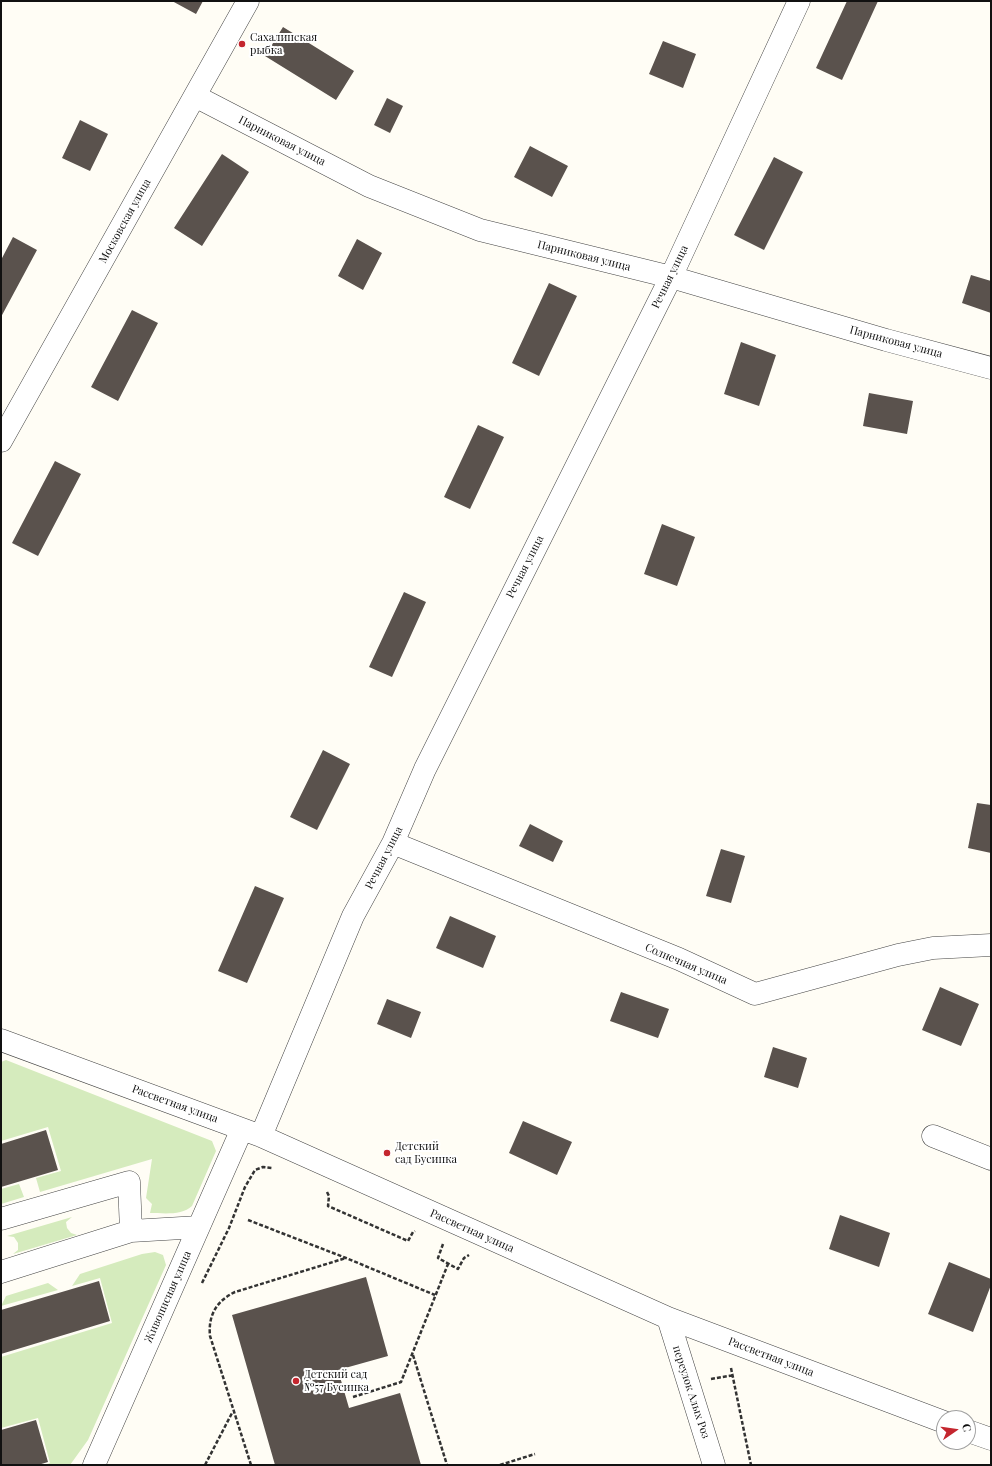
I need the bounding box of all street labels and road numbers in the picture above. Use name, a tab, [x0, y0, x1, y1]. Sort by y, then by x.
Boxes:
street label: Парниковая улица	[236, 113, 328, 169]
street label: Московская улица	[96, 177, 154, 265]
street label: Парниковая улица	[536, 238, 632, 274]
street label: Речная улица	[649, 243, 691, 311]
street label: Парниковая улица	[848, 323, 944, 361]
street label: Речная улица	[504, 533, 546, 601]
street label: Речная улица	[363, 824, 405, 892]
street label: Солнечная улица	[643, 941, 729, 987]
street label: Рассветная улица	[130, 1082, 220, 1126]
street label: Рассветная улица	[428, 1207, 516, 1255]
street label: Живописная улица	[142, 1249, 194, 1345]
street label: Рассветная улица	[726, 1335, 816, 1379]
street label: переулок Алых Роз	[670, 1344, 712, 1440]

